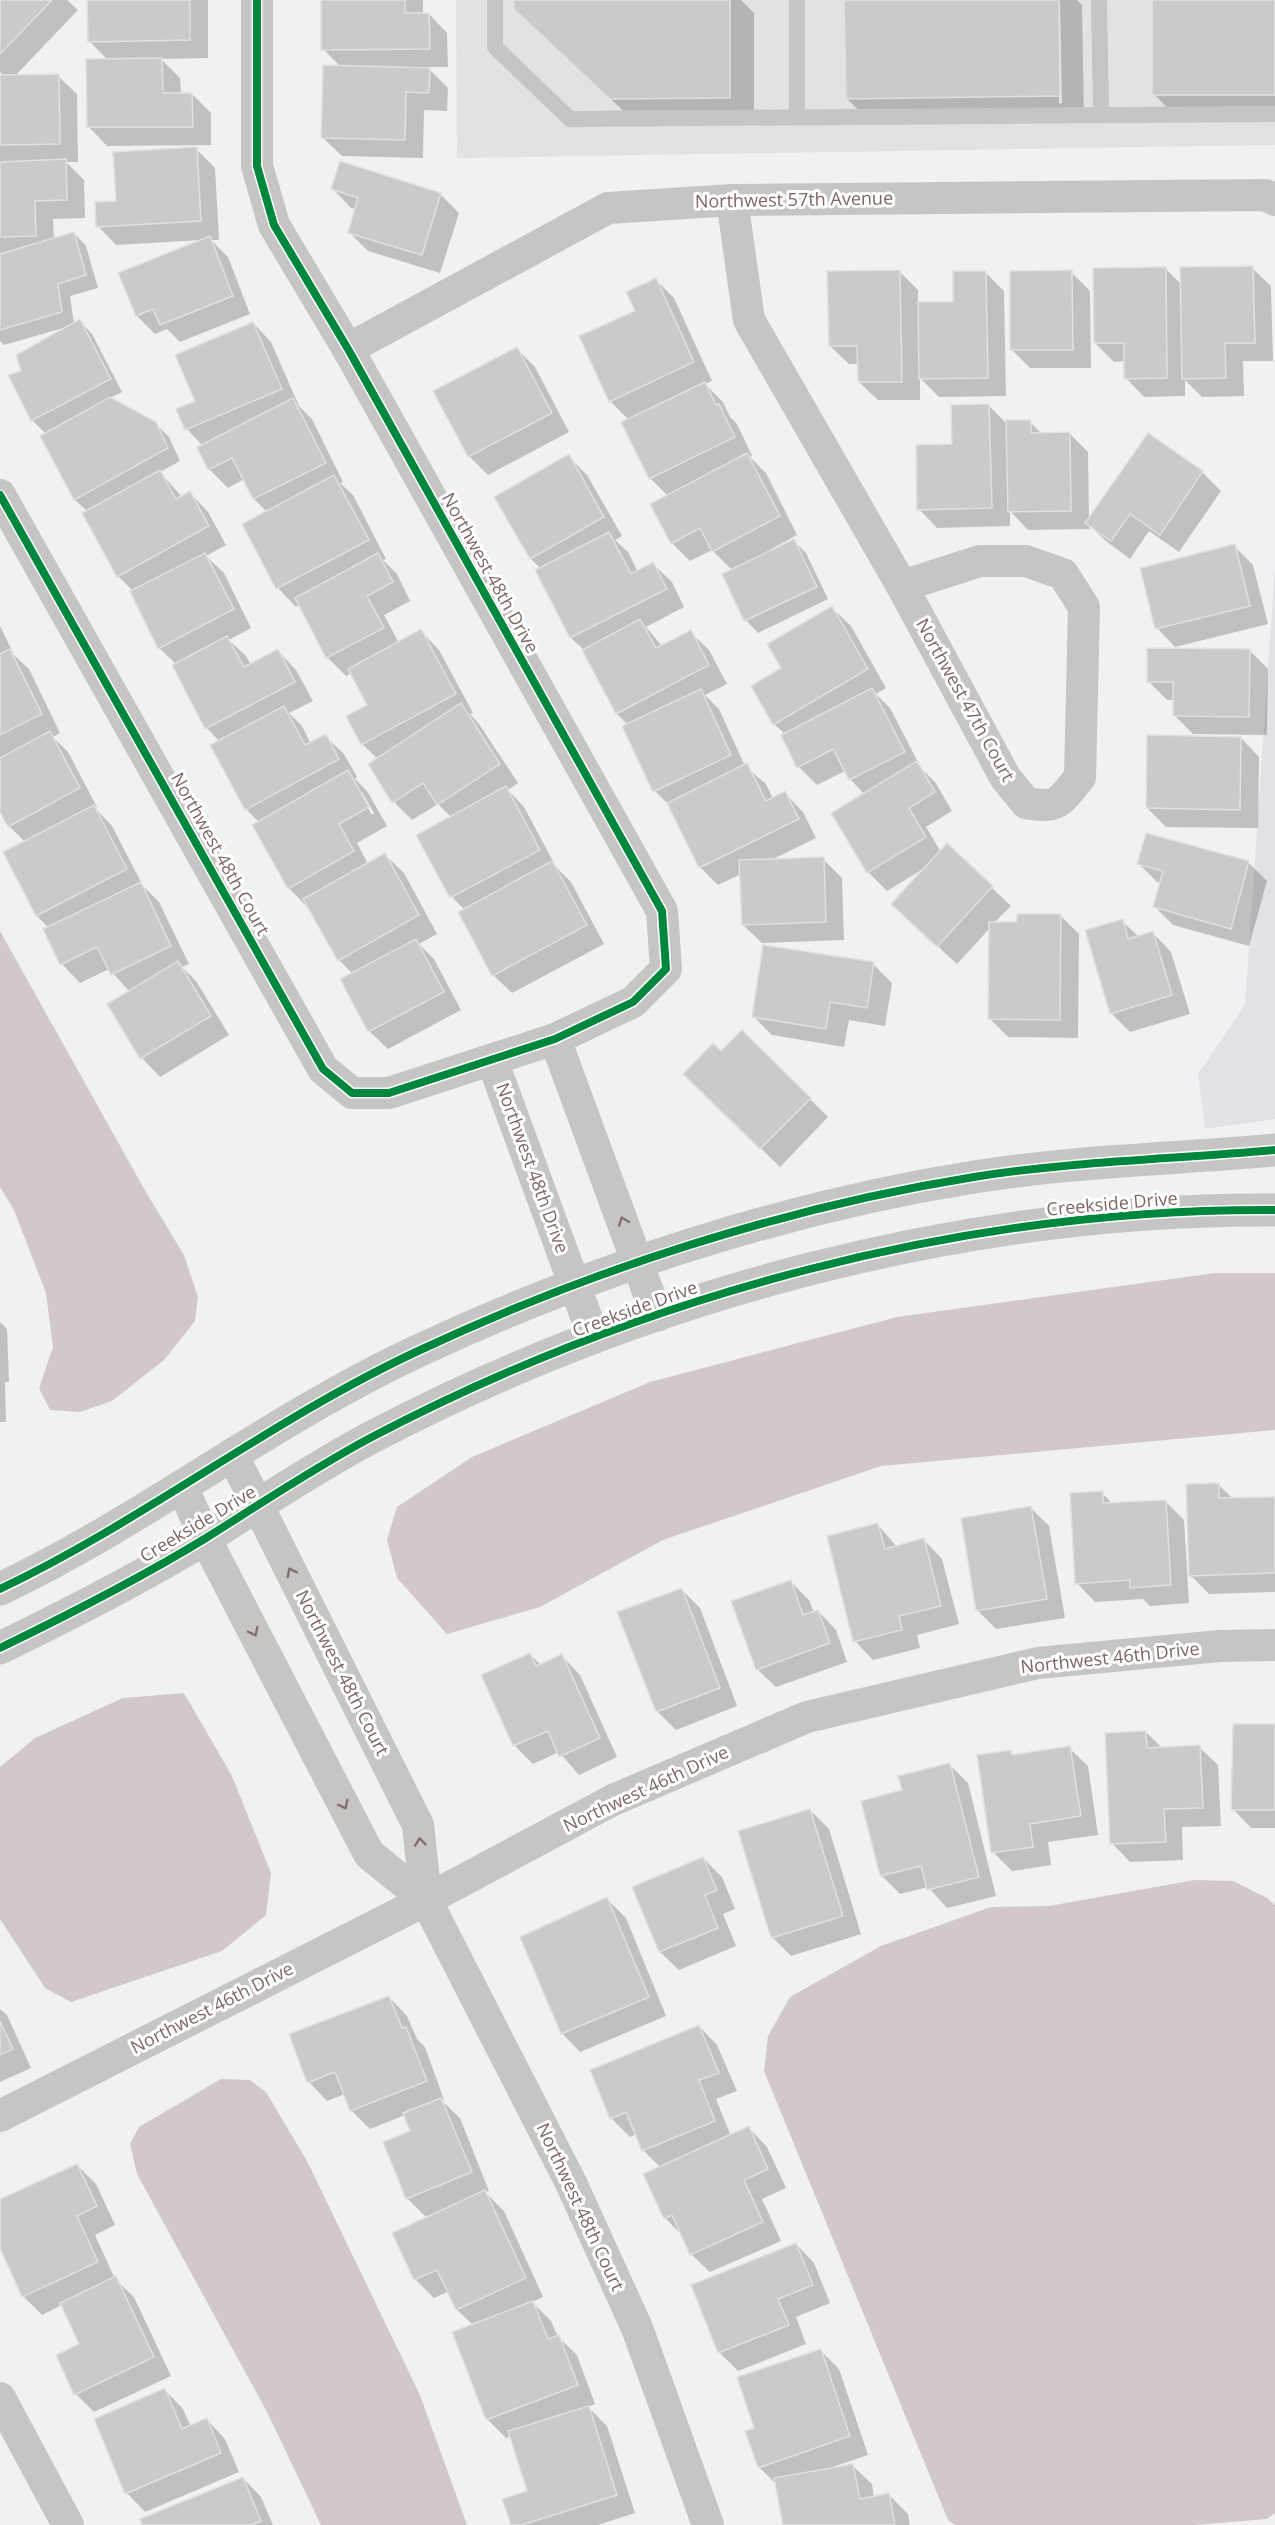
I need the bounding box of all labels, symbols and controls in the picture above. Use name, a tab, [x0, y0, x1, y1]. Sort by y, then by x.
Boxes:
street label: Northwest 57th Avenue	[695, 185, 893, 213]
street label: Northwest 48th Drive	[437, 488, 545, 657]
street label: Northwest 47th Court	[911, 614, 1021, 785]
street label: Northwest 48th Court	[166, 768, 276, 939]
street label: Northwest 48th Drive	[491, 1079, 575, 1256]
street label: Creekside Drive	[1045, 1185, 1178, 1221]
one-way arrow	[618, 1216, 630, 1227]
street label: Creekside Drive	[569, 1274, 700, 1342]
street label: Creekside Drive	[135, 1479, 260, 1567]
one-way arrow	[287, 1567, 299, 1578]
street label: Northwest 48th Court	[291, 1586, 395, 1759]
one-way arrow	[247, 1626, 258, 1636]
street label: Northwest 46th Drive	[1019, 1636, 1201, 1678]
street label: Northwest 46th Drive	[559, 1739, 732, 1837]
one-way arrow	[336, 1799, 348, 1810]
one-way arrow	[414, 1837, 427, 1847]
street label: Northwest 46th Drive	[126, 1956, 297, 2059]
street label: Northwest 48th Court	[531, 2119, 630, 2294]

